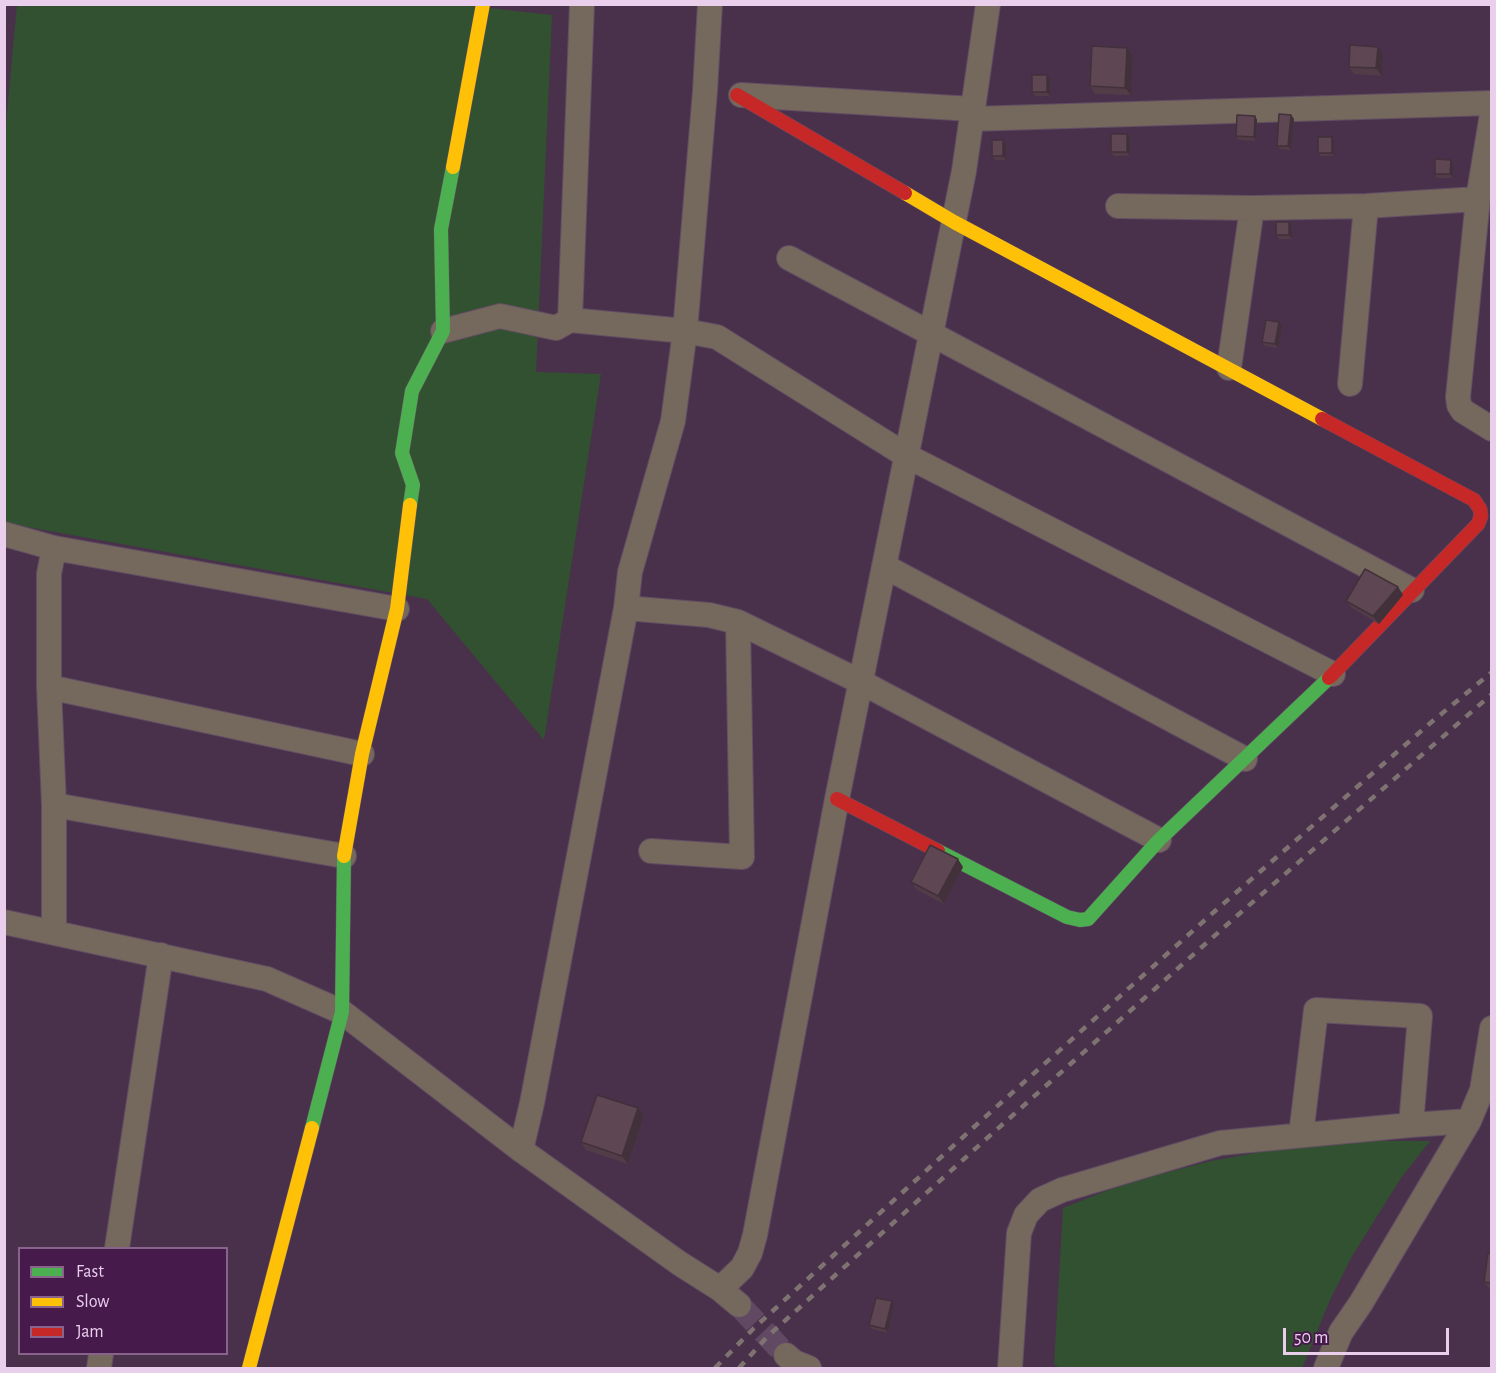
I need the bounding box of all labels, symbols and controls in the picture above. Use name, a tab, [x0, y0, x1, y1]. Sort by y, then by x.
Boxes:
legend	[18, 1247, 228, 1355]
text: Fast	[76, 1263, 104, 1281]
text: Slow	[76, 1293, 109, 1311]
scale bar	[1286, 1316, 1452, 1354]
text: Jam	[76, 1323, 104, 1341]
text: 50 m	[1294, 1329, 1328, 1347]

